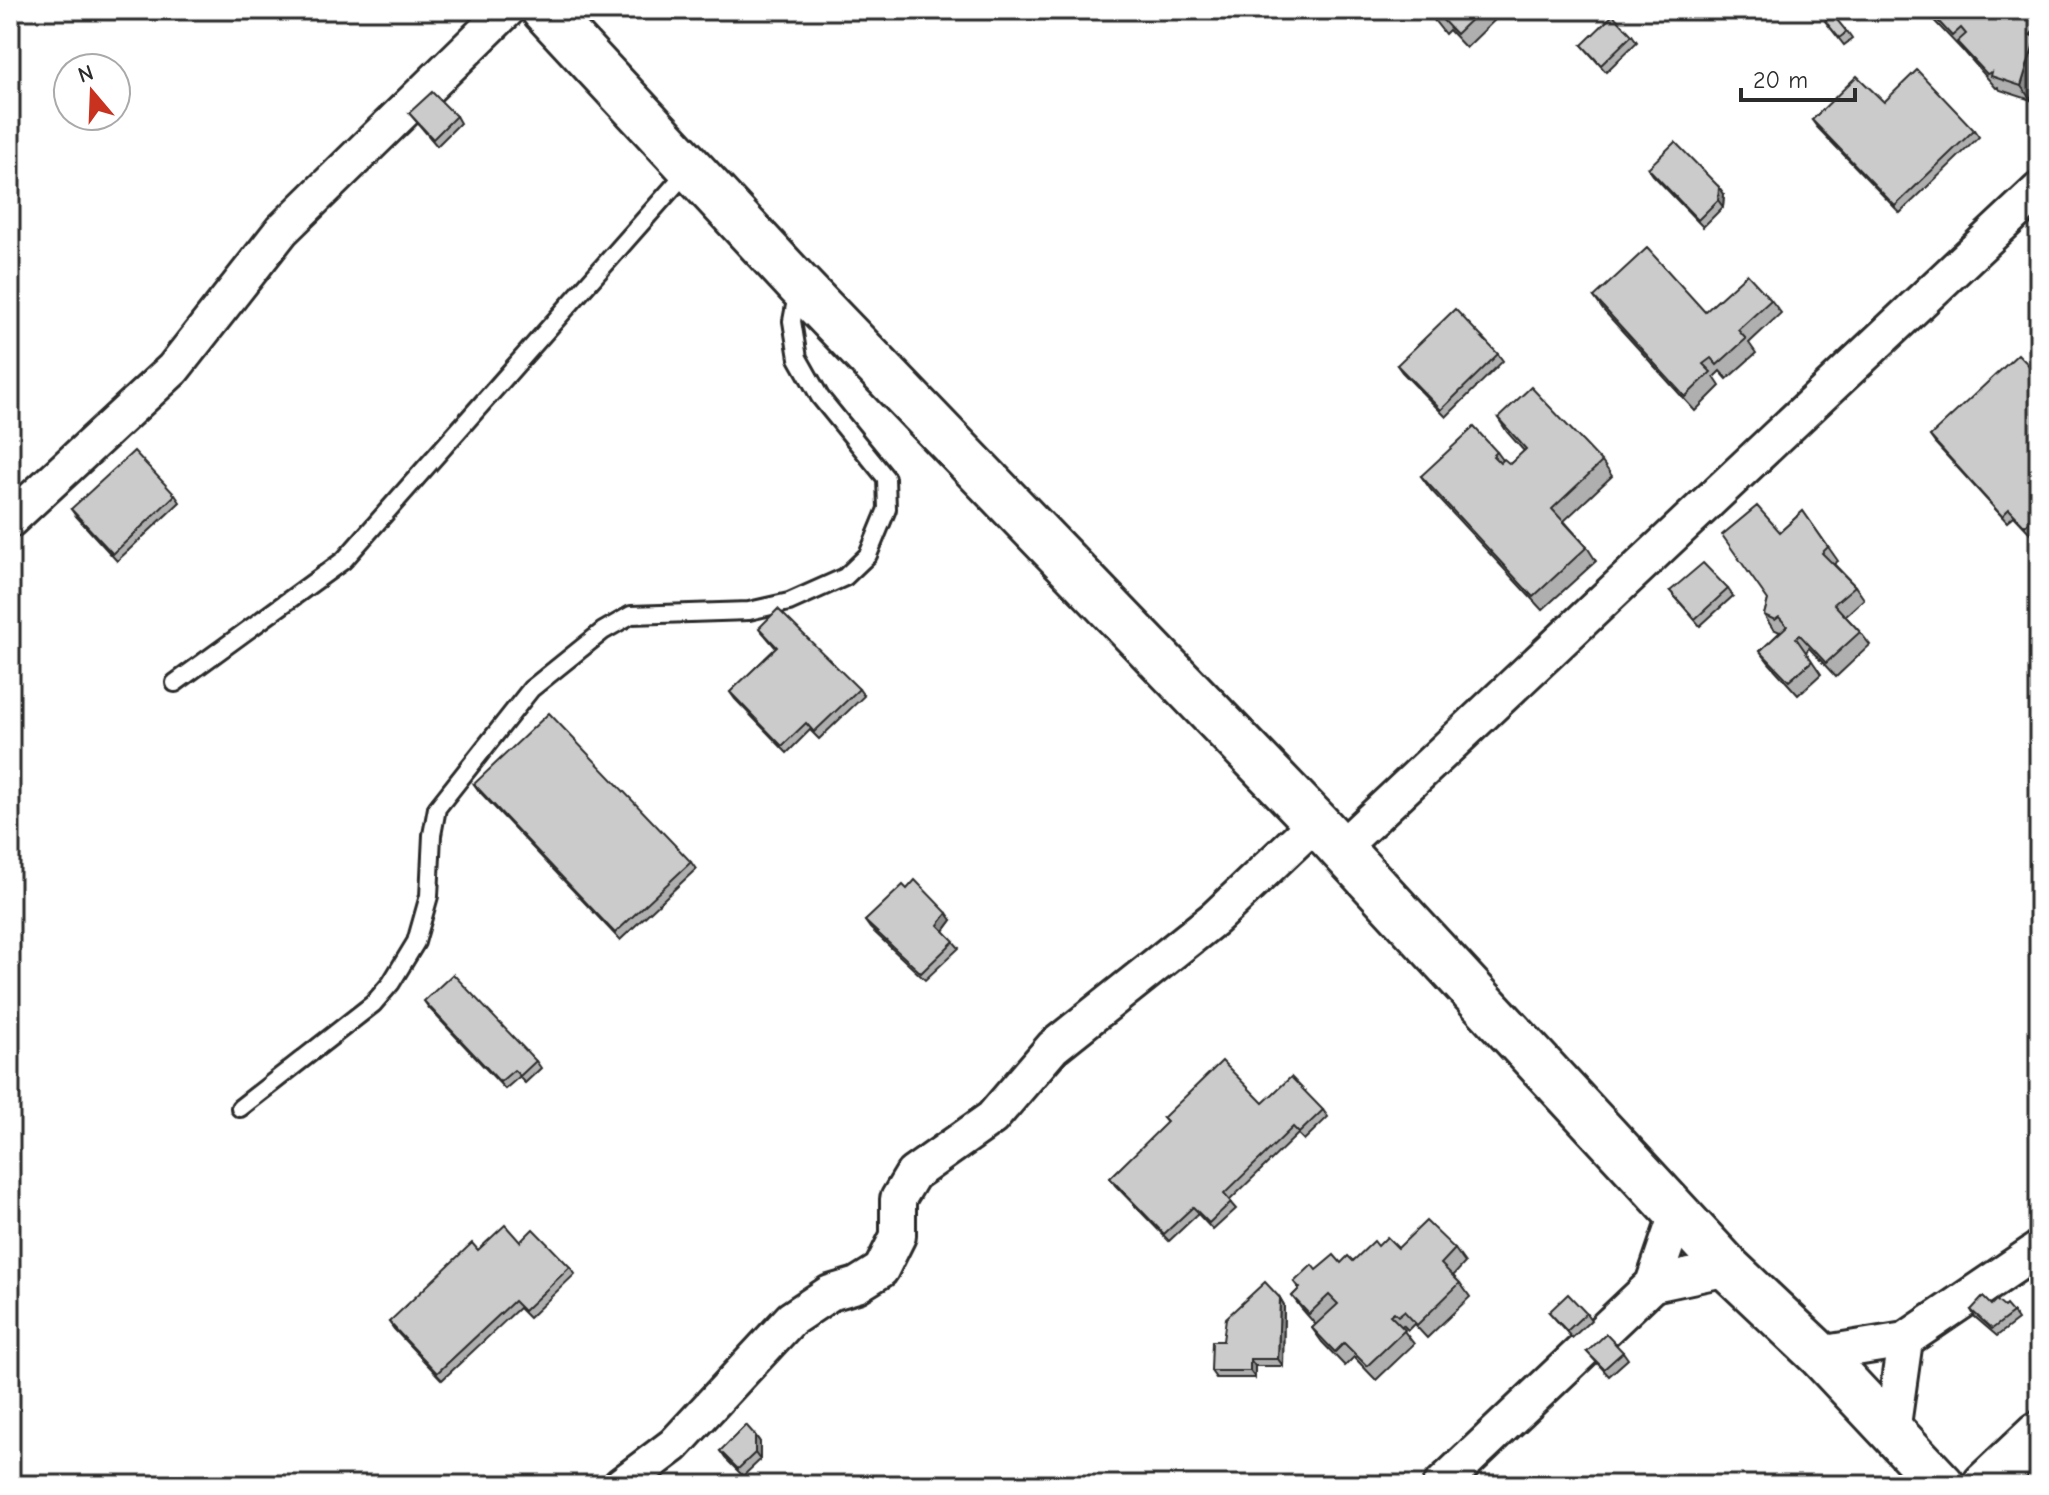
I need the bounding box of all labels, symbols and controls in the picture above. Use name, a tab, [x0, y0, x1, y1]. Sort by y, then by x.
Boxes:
north arrow	[52, 52, 132, 132]
scale bar	[1741, 52, 1855, 102]
text: N	[75, 59, 97, 89]
text: 20 m	[1753, 66, 1808, 94]

